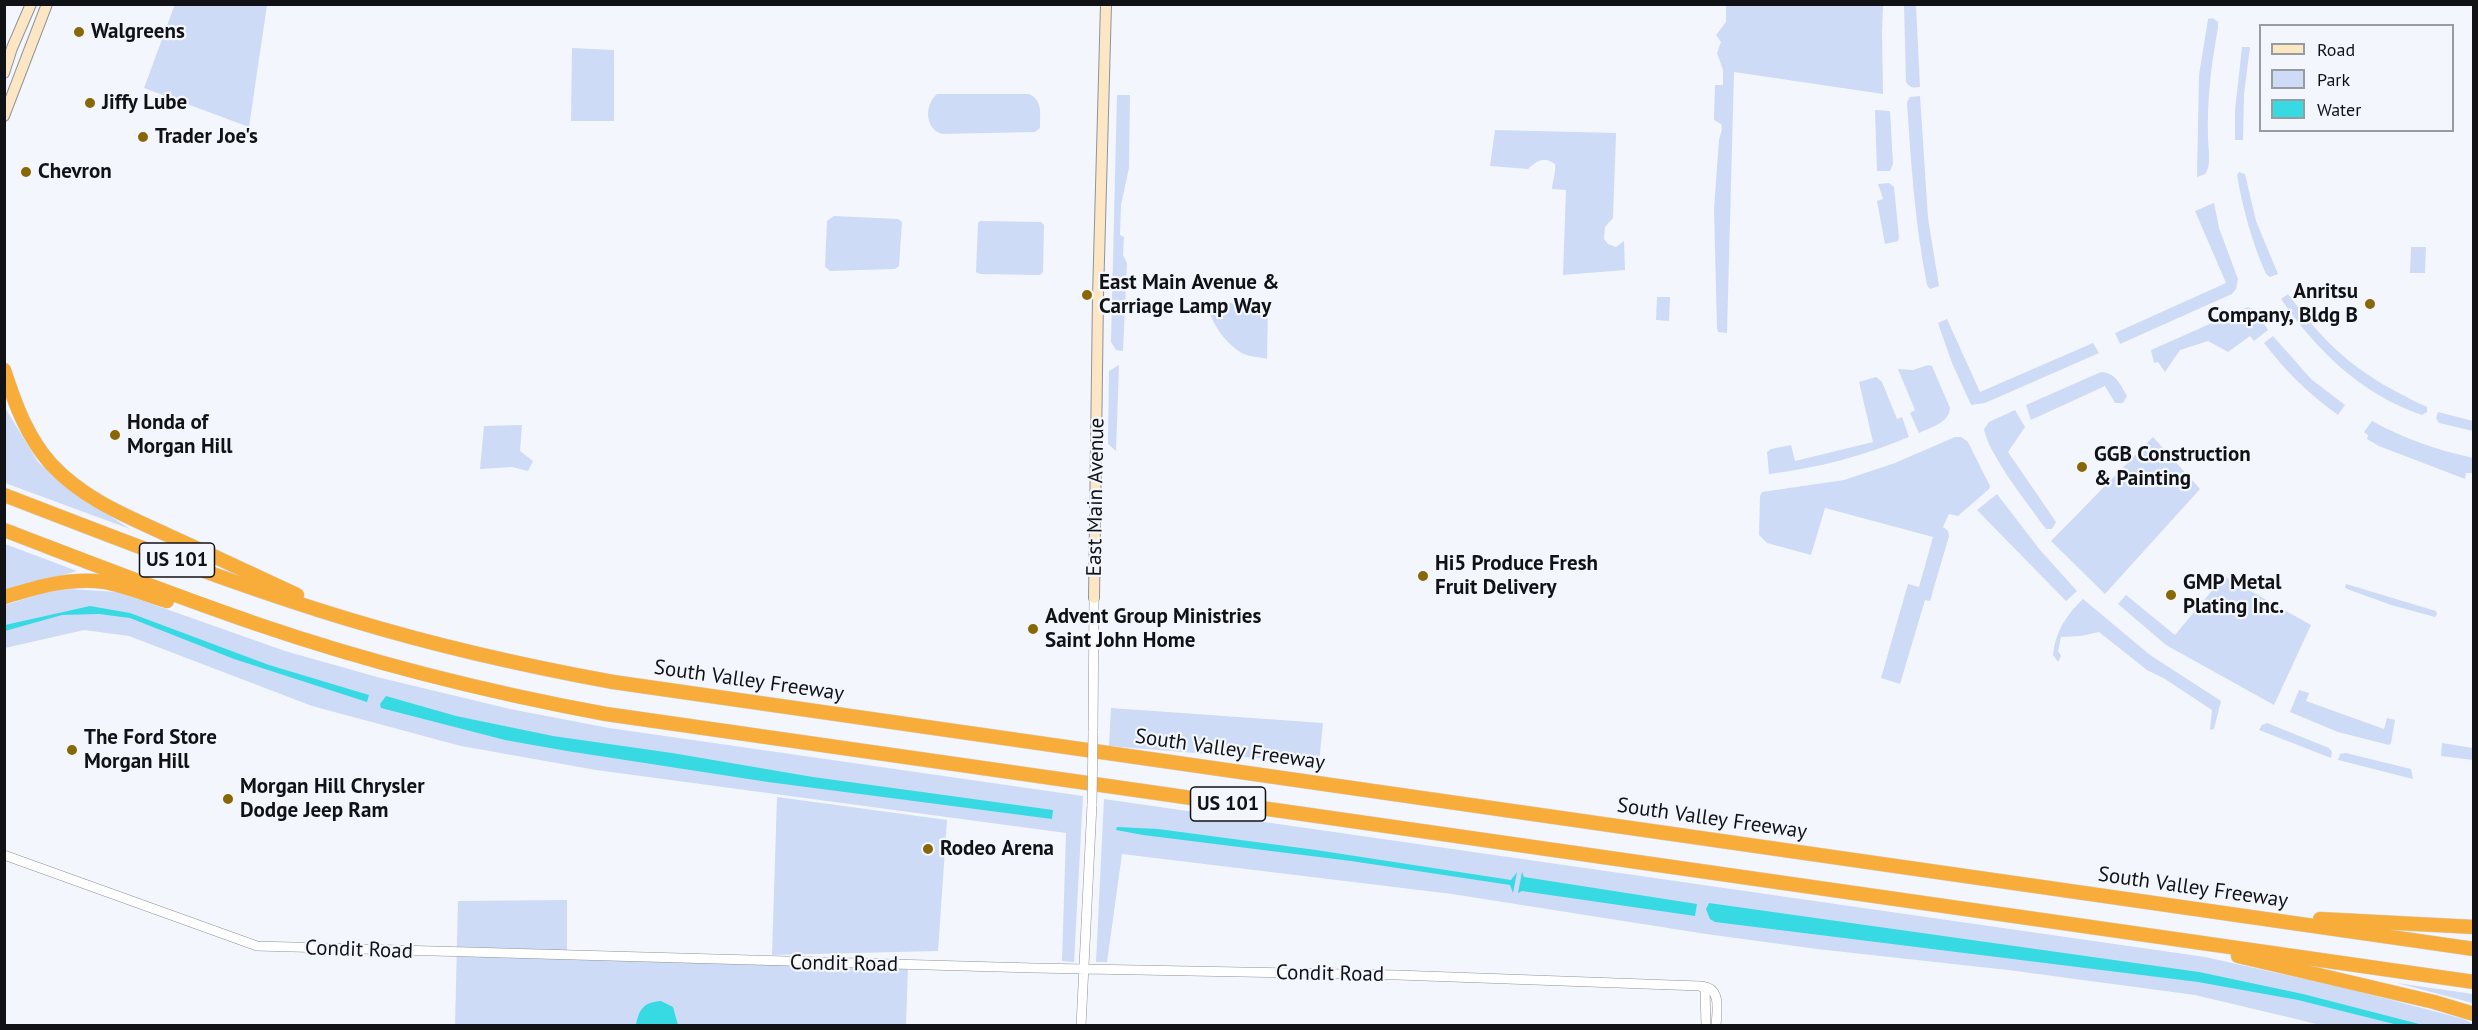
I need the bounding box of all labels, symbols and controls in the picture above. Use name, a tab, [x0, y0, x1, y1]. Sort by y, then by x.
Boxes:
place label: Walgreens	[91, 19, 185, 45]
legend	[2259, 24, 2454, 132]
marker: Walgreens	[72, 25, 86, 39]
text: Road	[2317, 38, 2355, 61]
text: Park	[2317, 68, 2350, 91]
place label: Jiffy Lube	[102, 90, 187, 116]
marker: Jiffy Lube	[83, 96, 97, 110]
text: Water	[2317, 98, 2361, 121]
place label: Trader Joe's	[155, 124, 258, 150]
marker: Trader Joe's	[136, 130, 150, 144]
place label: Chevron	[38, 159, 112, 185]
marker: Chevron	[19, 165, 33, 179]
place label: East Main Avenue & Carriage Lamp Way	[1099, 270, 1279, 320]
place label: Anritsu Company, Bldg B	[2208, 279, 2358, 329]
marker: East Main Avenue & Carriage Lamp Way	[1080, 288, 1094, 302]
marker: Anritsu Company, Bldg B	[2363, 297, 2377, 311]
place label: Honda of Morgan Hill	[127, 410, 233, 460]
street label: East Main Avenue	[1082, 418, 1110, 576]
marker: Honda of Morgan Hill	[108, 428, 122, 442]
place label: GGB Construction & Painting	[2094, 442, 2251, 492]
marker: GGB Construction & Painting	[2075, 460, 2089, 474]
road number: US 101	[140, 543, 214, 577]
place label: Hi5 Produce Fresh Fruit Delivery	[1435, 551, 1598, 601]
marker: Hi5 Produce Fresh Fruit Delivery	[1416, 569, 1430, 583]
place label: GMP Metal Plating Inc.	[2183, 570, 2284, 620]
marker: GMP Metal Plating Inc.	[2164, 588, 2178, 602]
place label: Advent Group Ministries Saint John Home	[1045, 604, 1261, 654]
marker: Advent Group Ministries Saint John Home	[1026, 622, 1040, 636]
street label: South Valley Freeway	[652, 655, 846, 707]
street label: South Valley Freeway	[1133, 724, 1327, 776]
place label: The Ford Store Morgan Hill	[84, 725, 217, 775]
marker: The Ford Store Morgan Hill	[65, 743, 79, 757]
place label: Morgan Hill Chrysler Dodge Jeep Ram	[240, 774, 425, 824]
road number: US 101	[1190, 787, 1266, 821]
marker: Morgan Hill Chrysler Dodge Jeep Ram	[221, 792, 235, 806]
street label: South Valley Freeway	[1615, 793, 1809, 845]
place label: Rodeo Arena	[940, 836, 1054, 862]
marker: Rodeo Arena	[921, 842, 935, 856]
street label: South Valley Freeway	[2096, 862, 2290, 914]
street label: Condit Road	[305, 936, 413, 964]
street label: Condit Road	[790, 950, 898, 978]
street label: Condit Road	[1276, 960, 1384, 988]

